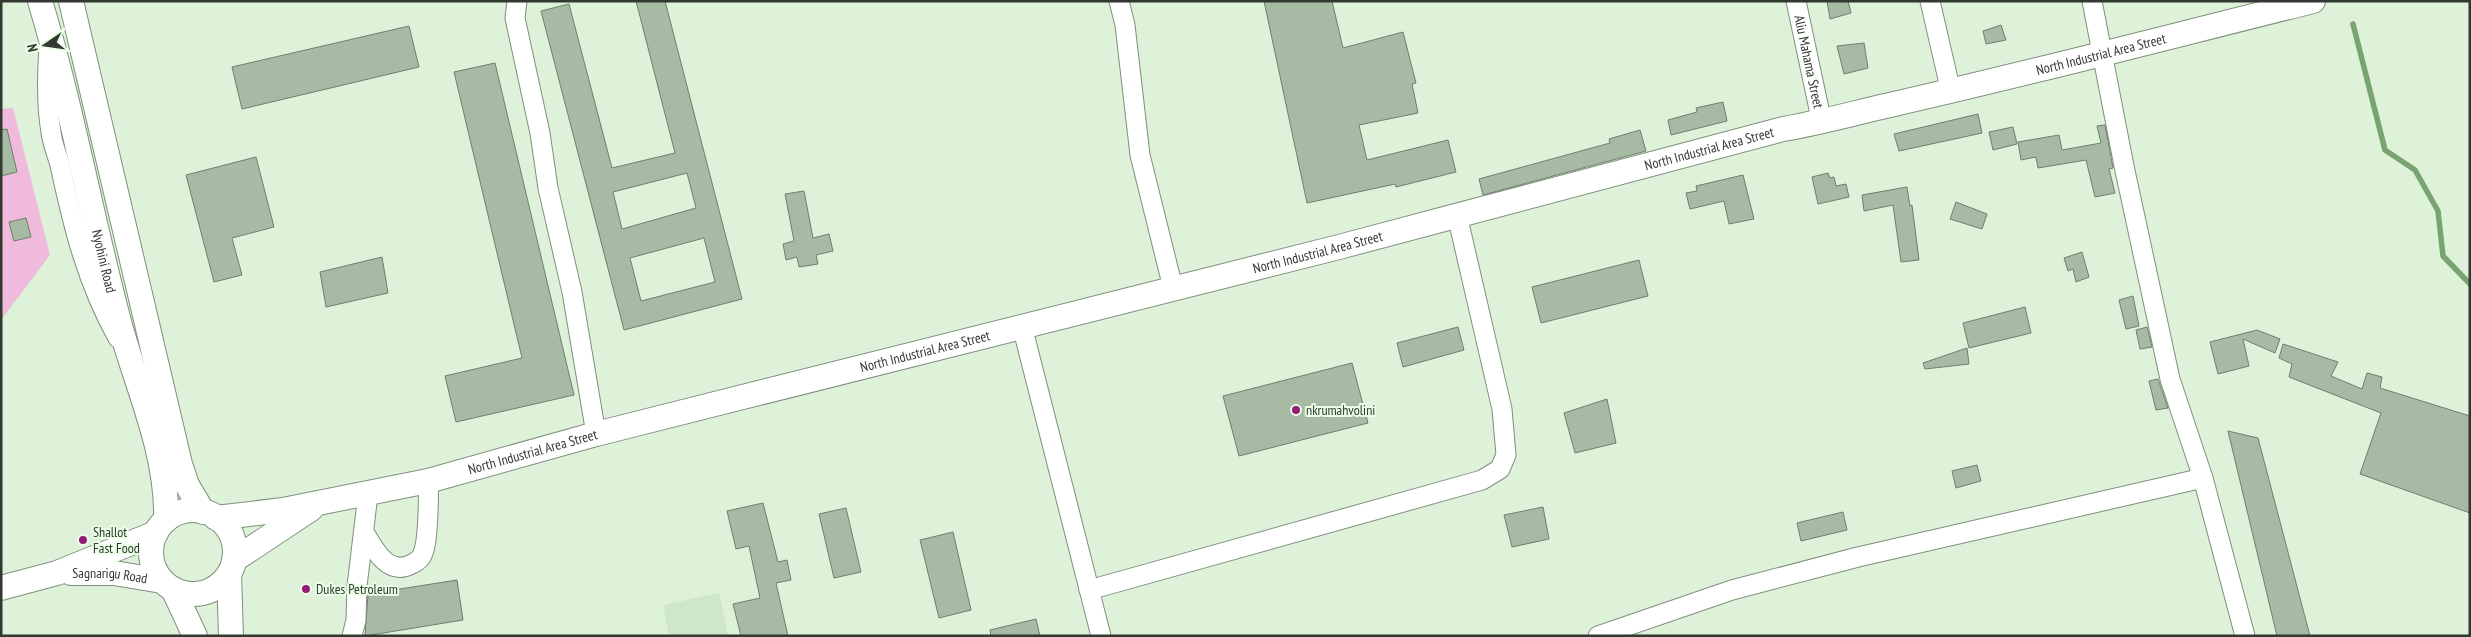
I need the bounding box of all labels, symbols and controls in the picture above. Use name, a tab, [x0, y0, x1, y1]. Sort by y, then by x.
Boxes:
street label: Aliu Mahama Street	[1790, 13, 1828, 110]
north arrow	[20, 20, 70, 70]
street label: North Industrial Area Street	[2034, 29, 2168, 79]
text: N	[23, 42, 42, 54]
street label: North Industrial Area Street	[1643, 123, 1776, 174]
street label: North Industrial Area Street	[1251, 227, 1385, 277]
street label: Nyohini Road	[88, 228, 120, 295]
street label: North Industrial Area Street	[858, 326, 992, 376]
place label: nkrumahvolini	[1306, 401, 1375, 419]
marker: nkrumahvolini	[1290, 404, 1302, 416]
street label: North Industrial Area Street	[466, 425, 599, 478]
place label: Shallot Fast Food	[93, 523, 140, 557]
marker: Shallot Fast Food	[77, 534, 89, 546]
street label: Sagnarigu Road	[72, 564, 149, 587]
place label: Dukes Petroleum	[316, 580, 398, 598]
marker: Dukes Petroleum	[300, 583, 312, 595]

